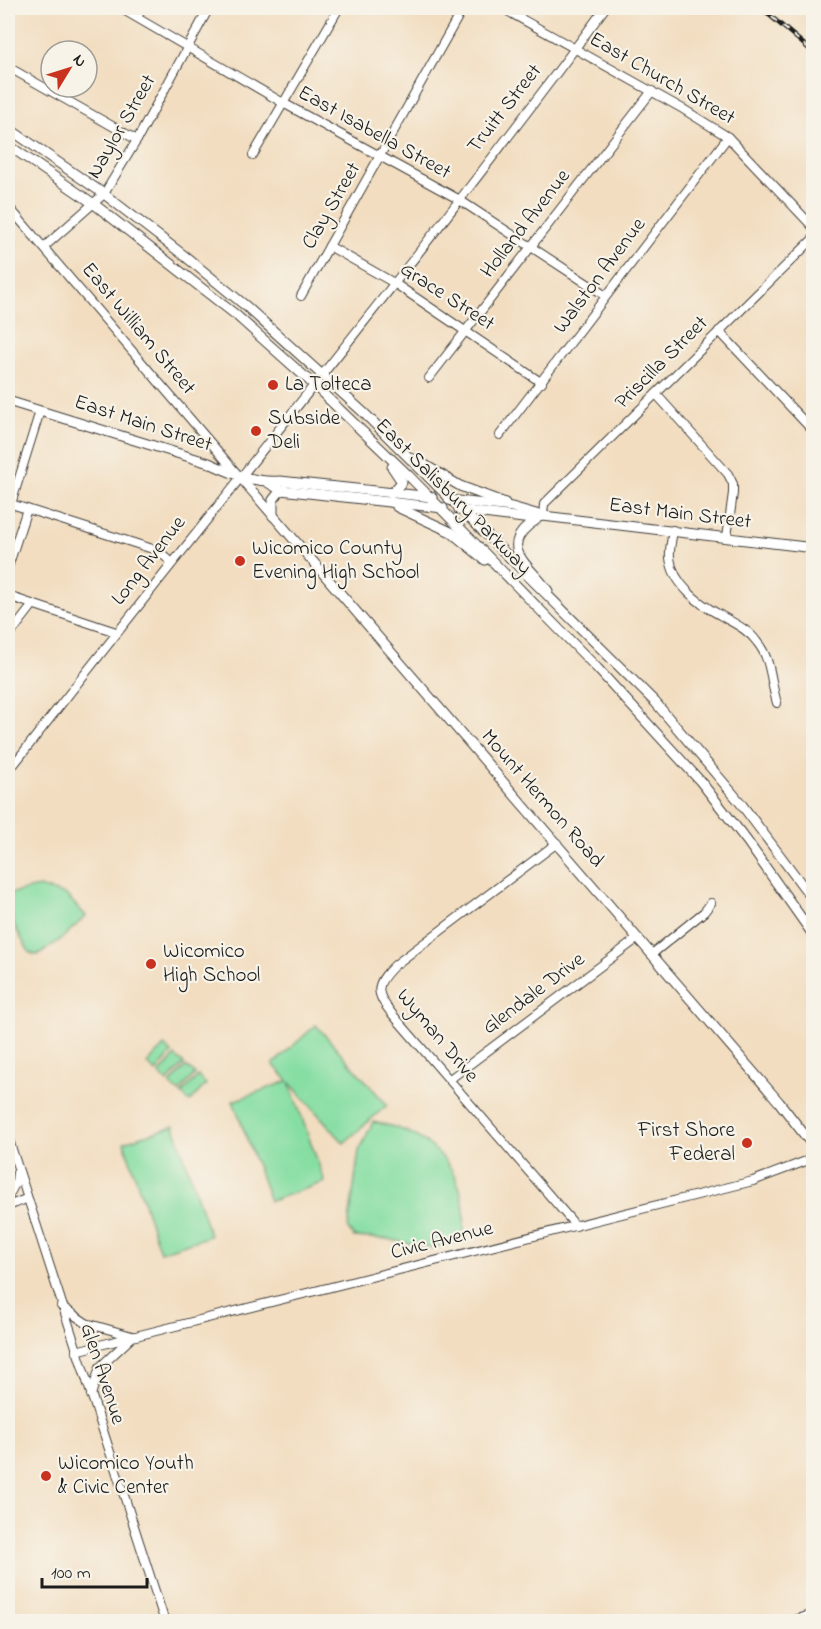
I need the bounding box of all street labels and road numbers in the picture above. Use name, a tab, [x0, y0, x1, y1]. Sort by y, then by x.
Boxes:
street label: East Church Street	[583, 25, 741, 133]
street label: Truitt Street	[460, 58, 550, 160]
street label: Naylor Street	[80, 69, 166, 186]
street label: East Isabella Street	[292, 78, 456, 188]
street label: Clay Street	[295, 157, 371, 256]
street label: Holland Avenue	[474, 163, 579, 285]
street label: Walston Avenue	[546, 211, 654, 340]
street label: Grace Street	[394, 255, 500, 339]
street label: East William Street	[74, 256, 202, 402]
street label: Priscilla Street	[608, 309, 716, 417]
street label: East Main Street	[70, 388, 216, 460]
street label: East Salisbury Parkway	[366, 412, 538, 584]
street label: East Main Street	[607, 490, 753, 538]
street label: Long Avenue	[104, 509, 196, 613]
street label: Mount Hermon Road	[473, 723, 611, 875]
street label: Glendale Drive	[476, 945, 592, 1043]
street label: Wyman Drive	[387, 982, 486, 1091]
street label: Civic Avenue	[388, 1214, 497, 1268]
street label: Glen Avenue	[72, 1320, 133, 1429]

